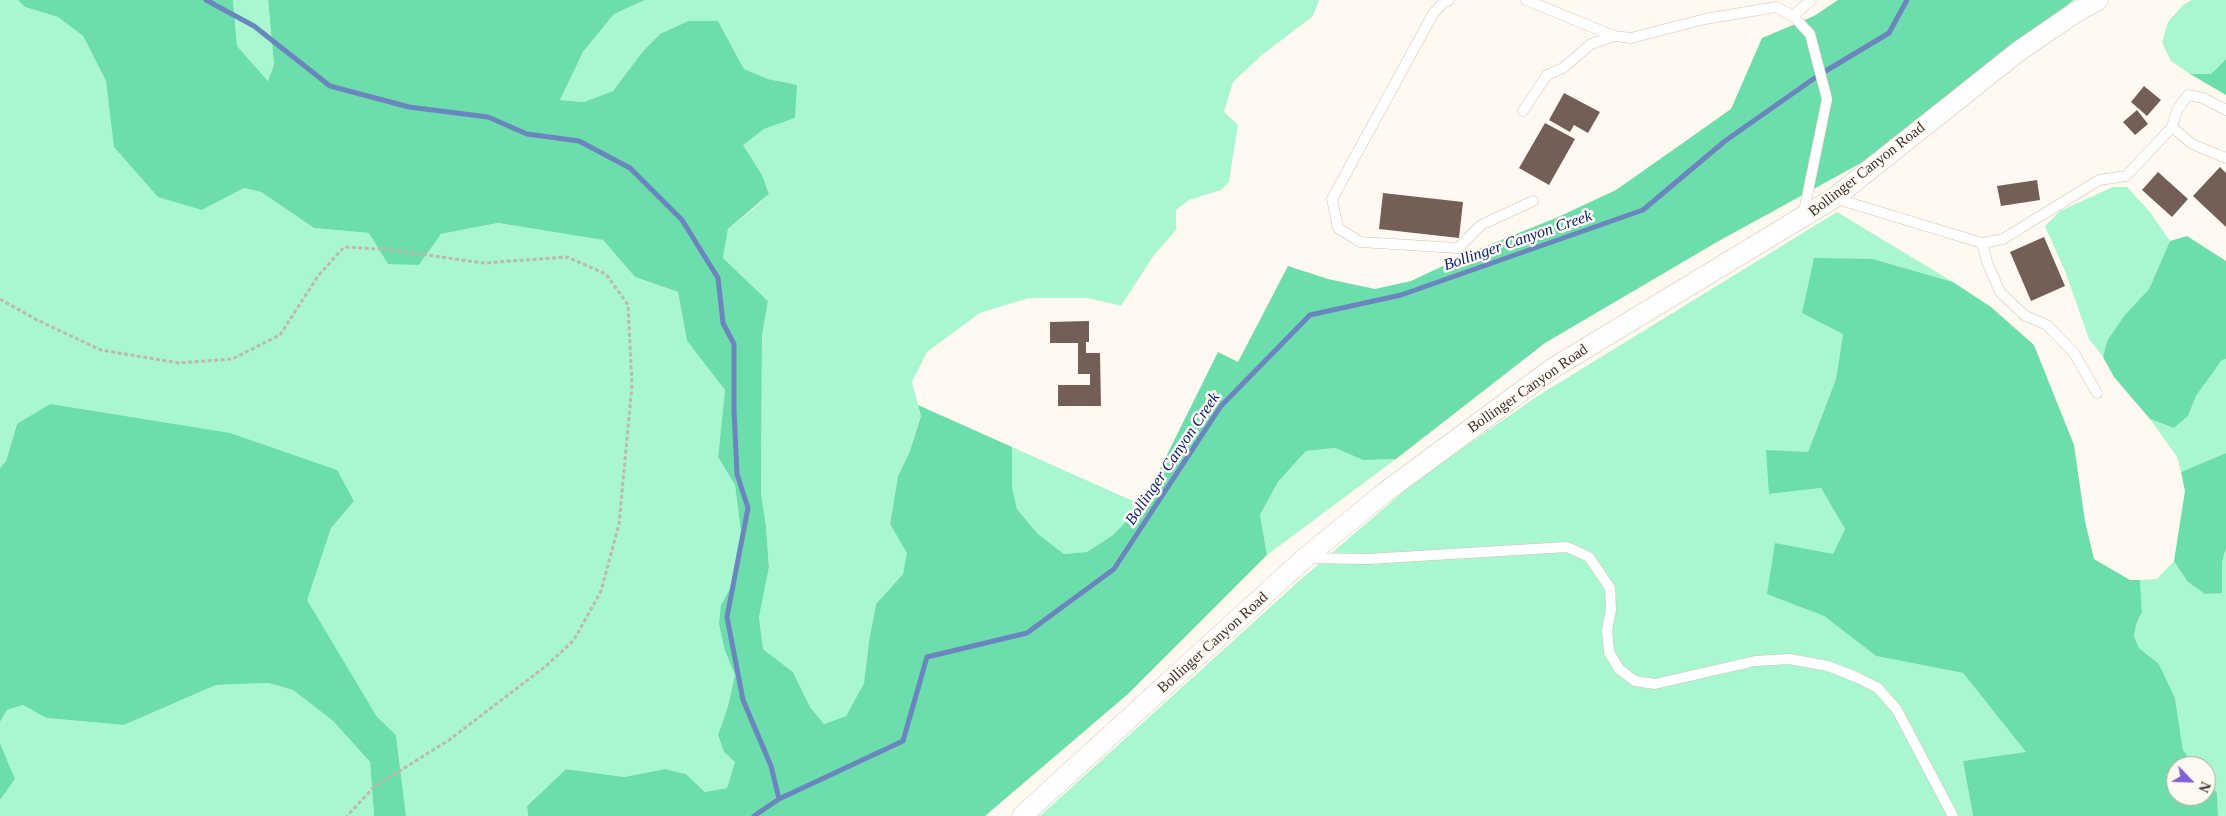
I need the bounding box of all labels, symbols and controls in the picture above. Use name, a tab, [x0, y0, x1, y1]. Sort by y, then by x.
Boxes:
street label: Bollinger Canyon Road	[1805, 119, 1929, 221]
water label: Bollinger Canyon Creek	[1441, 207, 1595, 275]
street label: Bollinger Canyon Road	[1464, 341, 1592, 437]
water label: Bollinger Canyon Creek	[1121, 389, 1225, 529]
street label: Bollinger Canyon Road	[1154, 589, 1272, 697]
north arrow	[2166, 756, 2216, 806]
text: N	[2195, 779, 2213, 795]

